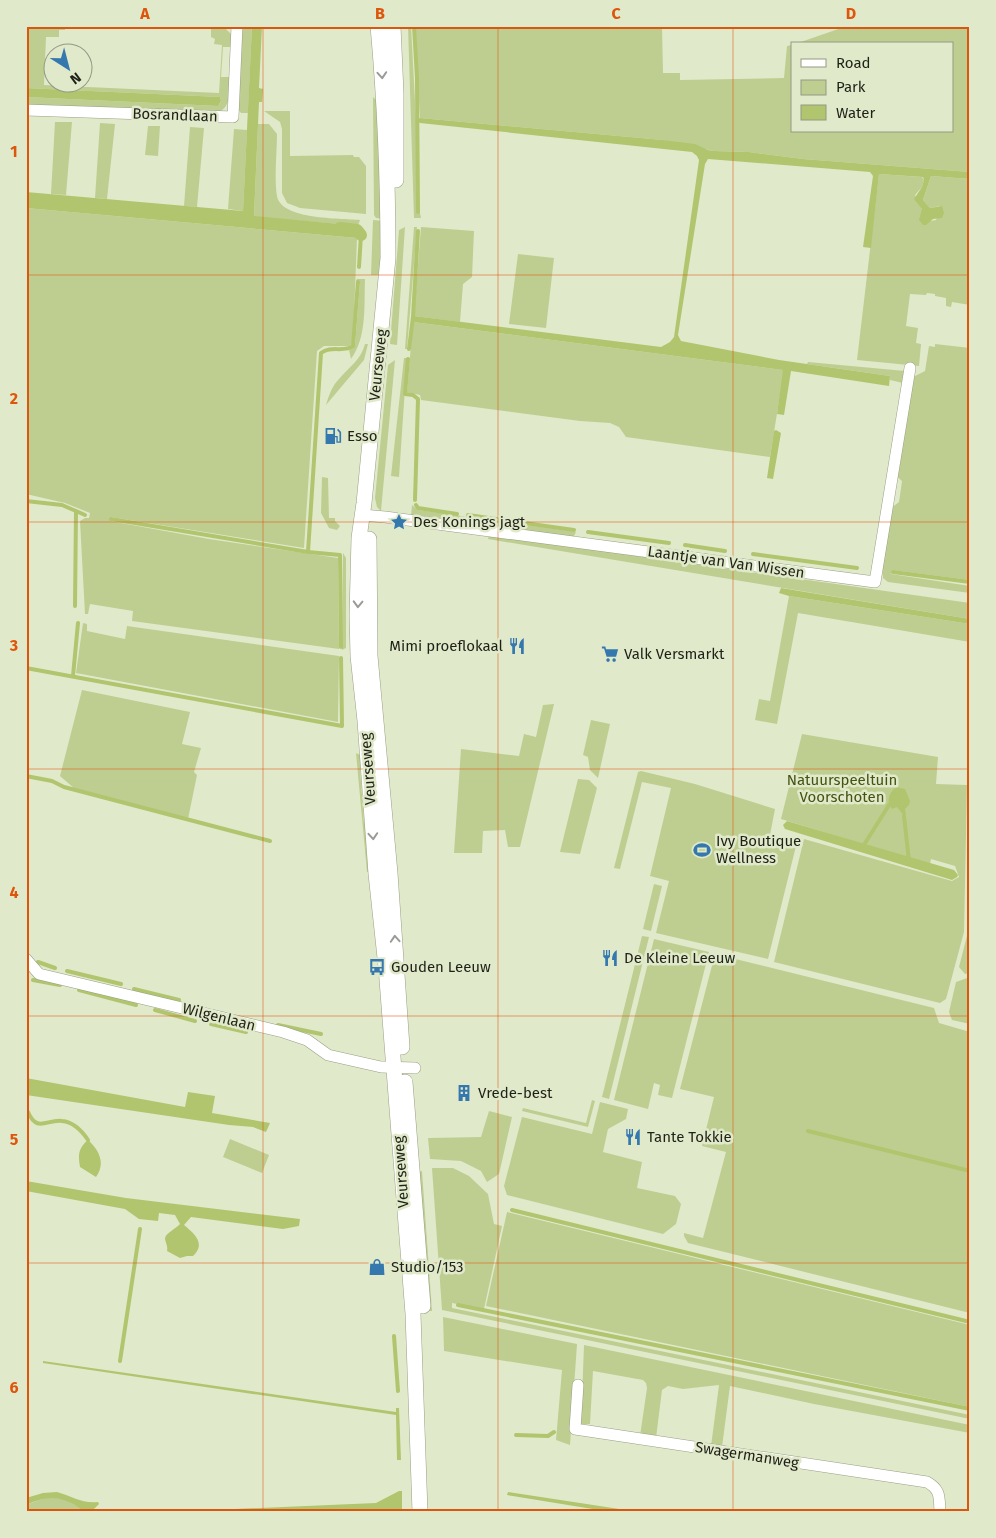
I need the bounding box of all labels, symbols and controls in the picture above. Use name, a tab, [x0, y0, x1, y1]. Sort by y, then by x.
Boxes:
text: A	[139, 4, 150, 23]
text: B	[375, 4, 385, 23]
text: C	[611, 4, 621, 23]
text: D	[846, 4, 856, 23]
north arrow	[42, 42, 92, 92]
legend	[791, 42, 954, 132]
text: Road	[836, 54, 871, 72]
text: N	[67, 69, 84, 88]
one-way arrow	[376, 71, 387, 79]
text: Park	[836, 78, 866, 96]
text: Water	[836, 104, 875, 122]
street label: Bosrandlaan	[132, 105, 218, 125]
text: 1	[10, 142, 18, 161]
street label: Veurseweg	[365, 328, 391, 402]
text: 2	[10, 389, 18, 408]
fuel station icon: Esso	[323, 426, 343, 446]
place label: Esso	[347, 427, 378, 445]
place icon: Des Konings jagt	[389, 512, 409, 532]
place label: Des Konings jagt	[413, 513, 526, 531]
street label: Laantje van Van Wissen	[646, 542, 806, 582]
one-way arrow	[352, 600, 363, 608]
text: 3	[9, 636, 18, 655]
restaurant icon: Mimi proeflokaal	[507, 636, 527, 656]
place label: Mimi proeflokaal	[389, 637, 504, 655]
supermarket icon: Valk Versmarkt	[600, 644, 620, 664]
place label: Valk Versmarkt	[624, 645, 725, 663]
street label: Veurseweg	[356, 732, 380, 806]
park label: Natuurspeeltuin Voorschoten	[787, 771, 897, 806]
one-way arrow	[367, 832, 378, 840]
place label: Ivy Boutique Wellness	[716, 832, 801, 867]
sports icon: Ivy Boutique Wellness	[692, 840, 712, 860]
text: 4	[9, 883, 19, 902]
one-way arrow	[389, 935, 400, 943]
restaurant icon: De Kleine Leeuw	[600, 948, 620, 968]
place label: De Kleine Leeuw	[624, 949, 735, 967]
bus stop icon: Gouden Leeuw	[367, 957, 387, 977]
place label: Gouden Leeuw	[391, 958, 491, 976]
street label: Wilgenlaan	[180, 999, 258, 1035]
building icon: Vrede-best	[454, 1083, 474, 1103]
place label: Vrede-best	[478, 1084, 553, 1102]
restaurant icon: Tante Tokkie	[623, 1127, 643, 1147]
place label: Tante Tokkie	[647, 1128, 732, 1146]
text: 5	[10, 1130, 19, 1149]
street label: Veurseweg	[389, 1135, 413, 1209]
shop icon: Studio/153	[367, 1257, 387, 1277]
place label: Studio/153	[391, 1258, 464, 1276]
text: 6	[9, 1378, 19, 1397]
street label: Swagermanweg	[694, 1438, 800, 1472]

